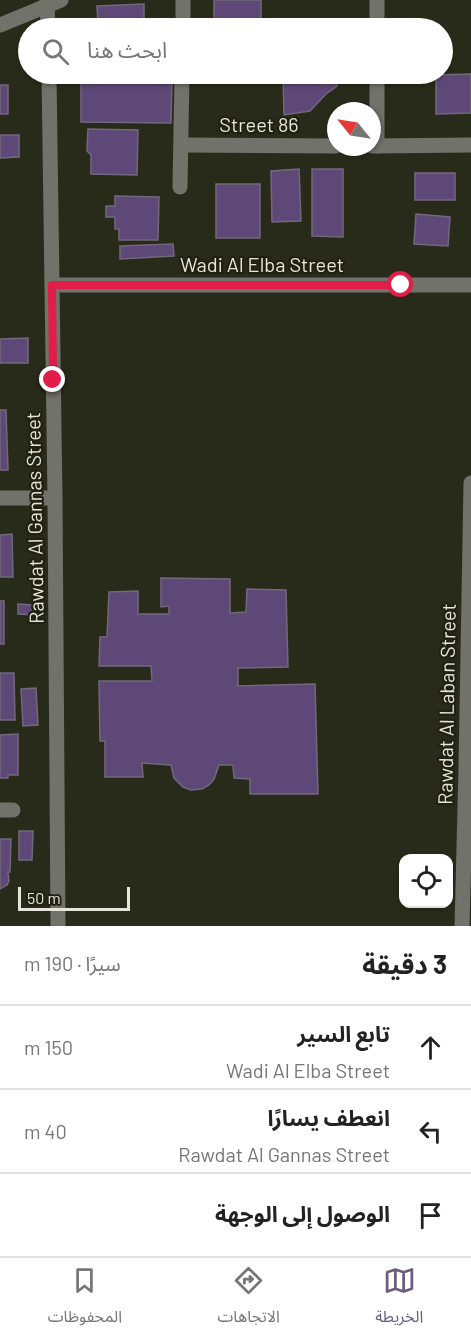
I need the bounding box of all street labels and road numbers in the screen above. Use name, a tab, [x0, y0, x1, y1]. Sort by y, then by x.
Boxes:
street label: Street 86	[219, 112, 299, 136]
street label: Wadi Al Elba Street	[180, 252, 344, 276]
street label: Rawdat Al Gannas Street	[20, 412, 48, 624]
street label: Rawdat Al Laban Street	[432, 603, 460, 805]

